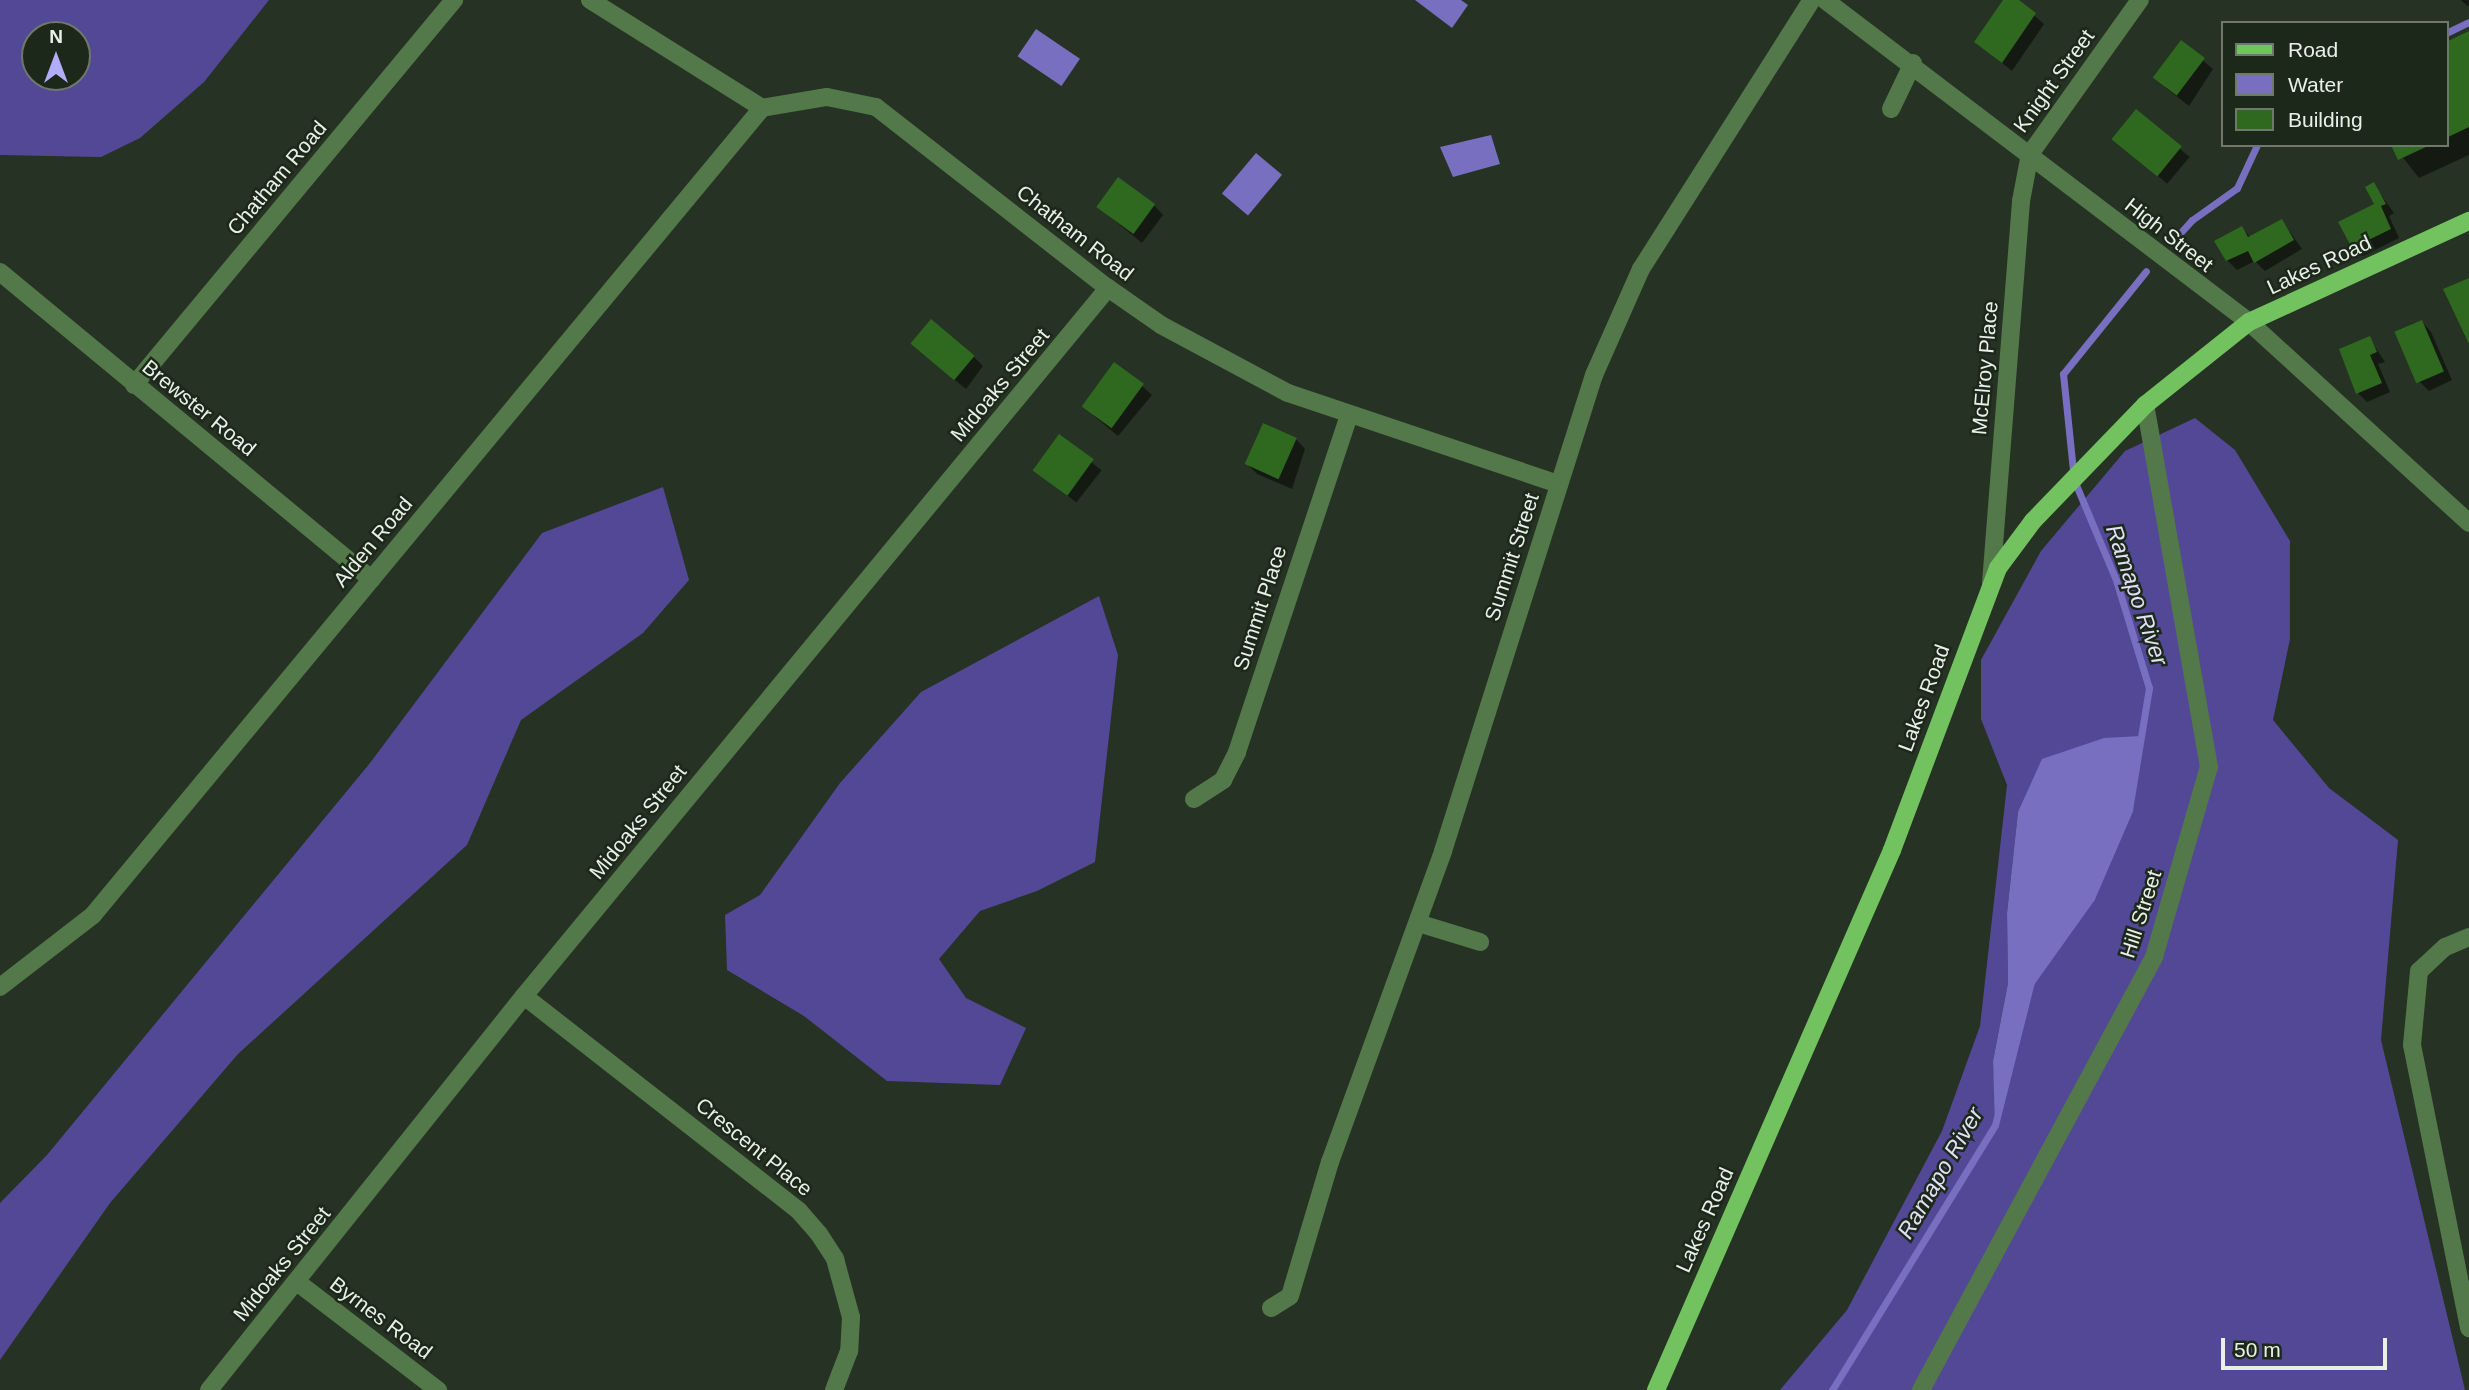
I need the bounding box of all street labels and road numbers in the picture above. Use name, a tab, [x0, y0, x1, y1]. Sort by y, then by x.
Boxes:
street label: Knight Street	[2008, 24, 2100, 138]
street label: Chatham Road	[222, 116, 332, 240]
street label: Chatham Road	[1012, 180, 1138, 286]
street label: High Street	[2120, 193, 2218, 277]
street label: Lakes Road	[2263, 230, 2375, 300]
street label: McElroy Place	[1967, 300, 2003, 436]
street label: Midoaks Street	[945, 323, 1055, 447]
street label: Brewster Road	[137, 355, 261, 461]
street label: Summit Street	[1479, 490, 1545, 624]
street label: Alden Road	[328, 492, 418, 592]
street label: Summit Place	[1228, 543, 1292, 673]
street label: Lakes Road	[1893, 641, 1955, 755]
street label: Midoaks Street	[584, 760, 692, 884]
street label: Hill Street	[2115, 867, 2167, 961]
street label: Crescent Place	[691, 1092, 817, 1202]
street label: Lakes Road	[1671, 1164, 1739, 1276]
street label: Midoaks Street	[228, 1202, 336, 1326]
street label: Byrnes Road	[325, 1271, 437, 1365]

